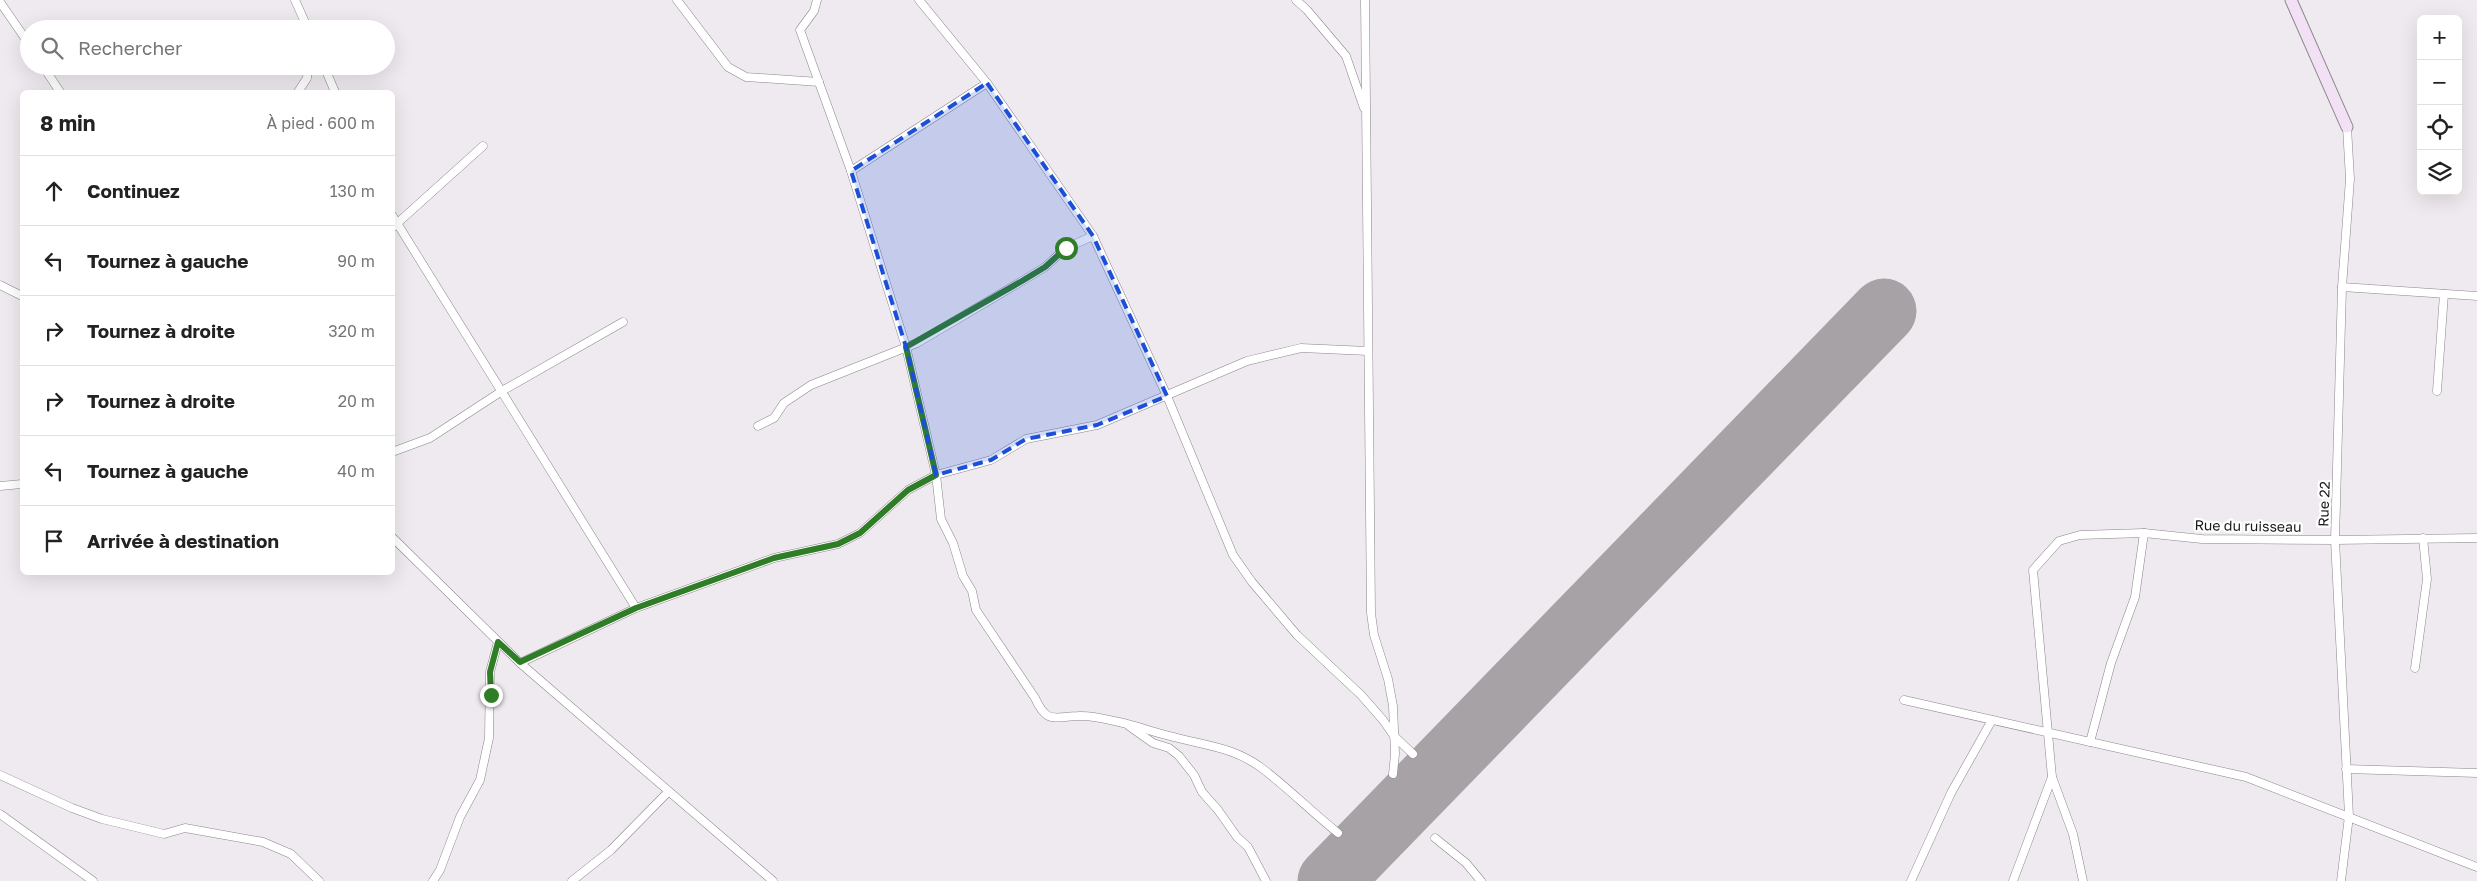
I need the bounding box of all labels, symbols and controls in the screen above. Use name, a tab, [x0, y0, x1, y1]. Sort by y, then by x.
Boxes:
map controls	[2417, 15, 2462, 195]
button: +	[2417, 15, 2462, 60]
search box	[20, 20, 395, 75]
icon: search	[38, 34, 66, 62]
text: Rechercher	[78, 36, 183, 59]
button: −	[2417, 60, 2462, 105]
button: locate	[2417, 105, 2462, 150]
text: 8 min	[40, 110, 96, 136]
text: À pied · 600 m	[267, 113, 375, 133]
button: layers	[2417, 150, 2462, 195]
icon: ahead	[40, 177, 68, 205]
text: Continuez	[87, 179, 180, 202]
text: 130 m	[330, 181, 375, 201]
route start	[1055, 237, 1078, 260]
icon: left	[40, 247, 68, 275]
text: Tournez à gauche	[87, 249, 248, 272]
text: 90 m	[337, 251, 375, 271]
icon: right	[40, 317, 68, 345]
text: Tournez à droite	[87, 319, 235, 342]
text: 320 m	[328, 321, 375, 341]
icon: right	[40, 387, 68, 415]
text: Tournez à droite	[87, 389, 235, 412]
text: 20 m	[338, 391, 375, 411]
icon: left	[40, 457, 68, 485]
text: Tournez à gauche	[87, 459, 248, 482]
text: 40 m	[337, 461, 375, 481]
street label: Rue 22	[2314, 481, 2333, 527]
street label: Rue du ruisseau	[2194, 516, 2302, 535]
icon: arrive	[40, 527, 68, 555]
text: Arrivée à destination	[87, 529, 279, 552]
route end	[480, 684, 503, 707]

